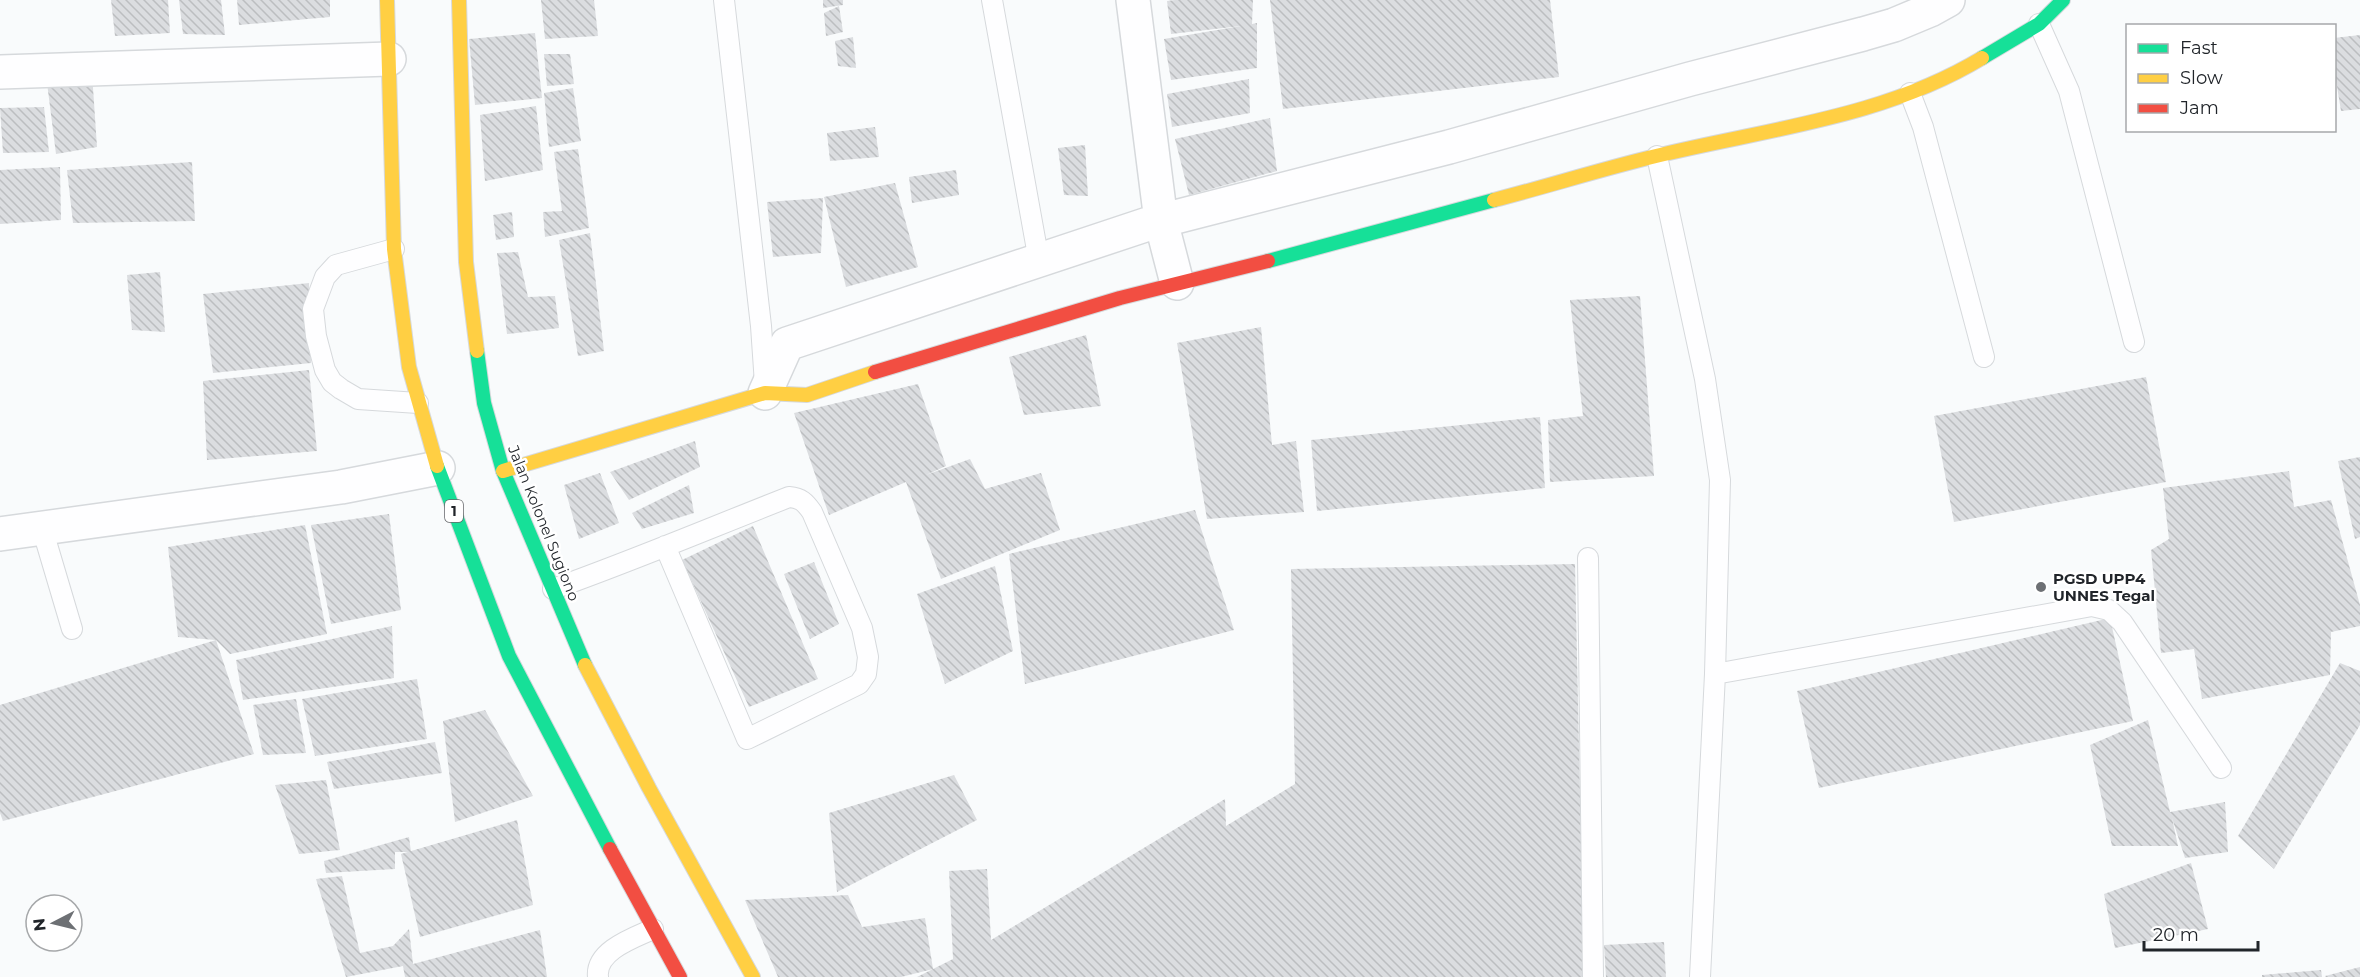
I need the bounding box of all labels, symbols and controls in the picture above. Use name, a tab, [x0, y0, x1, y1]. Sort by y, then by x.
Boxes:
legend	[2126, 24, 2336, 132]
text: Fast	[2180, 37, 2218, 59]
text: Slow	[2180, 67, 2223, 89]
text: Jam	[2179, 97, 2219, 119]
street label: Jalan Kolonel Sugiono	[504, 441, 584, 604]
road number: 1	[445, 500, 463, 522]
place label: PGSD UPP4 UNNES Tegal	[2053, 569, 2155, 605]
marker: PGSD UPP4 UNNES Tegal	[2034, 580, 2048, 594]
north arrow	[24, 893, 84, 953]
scale bar	[2144, 914, 2258, 952]
text: N	[29, 917, 50, 932]
text: 20 m	[2153, 924, 2199, 946]

